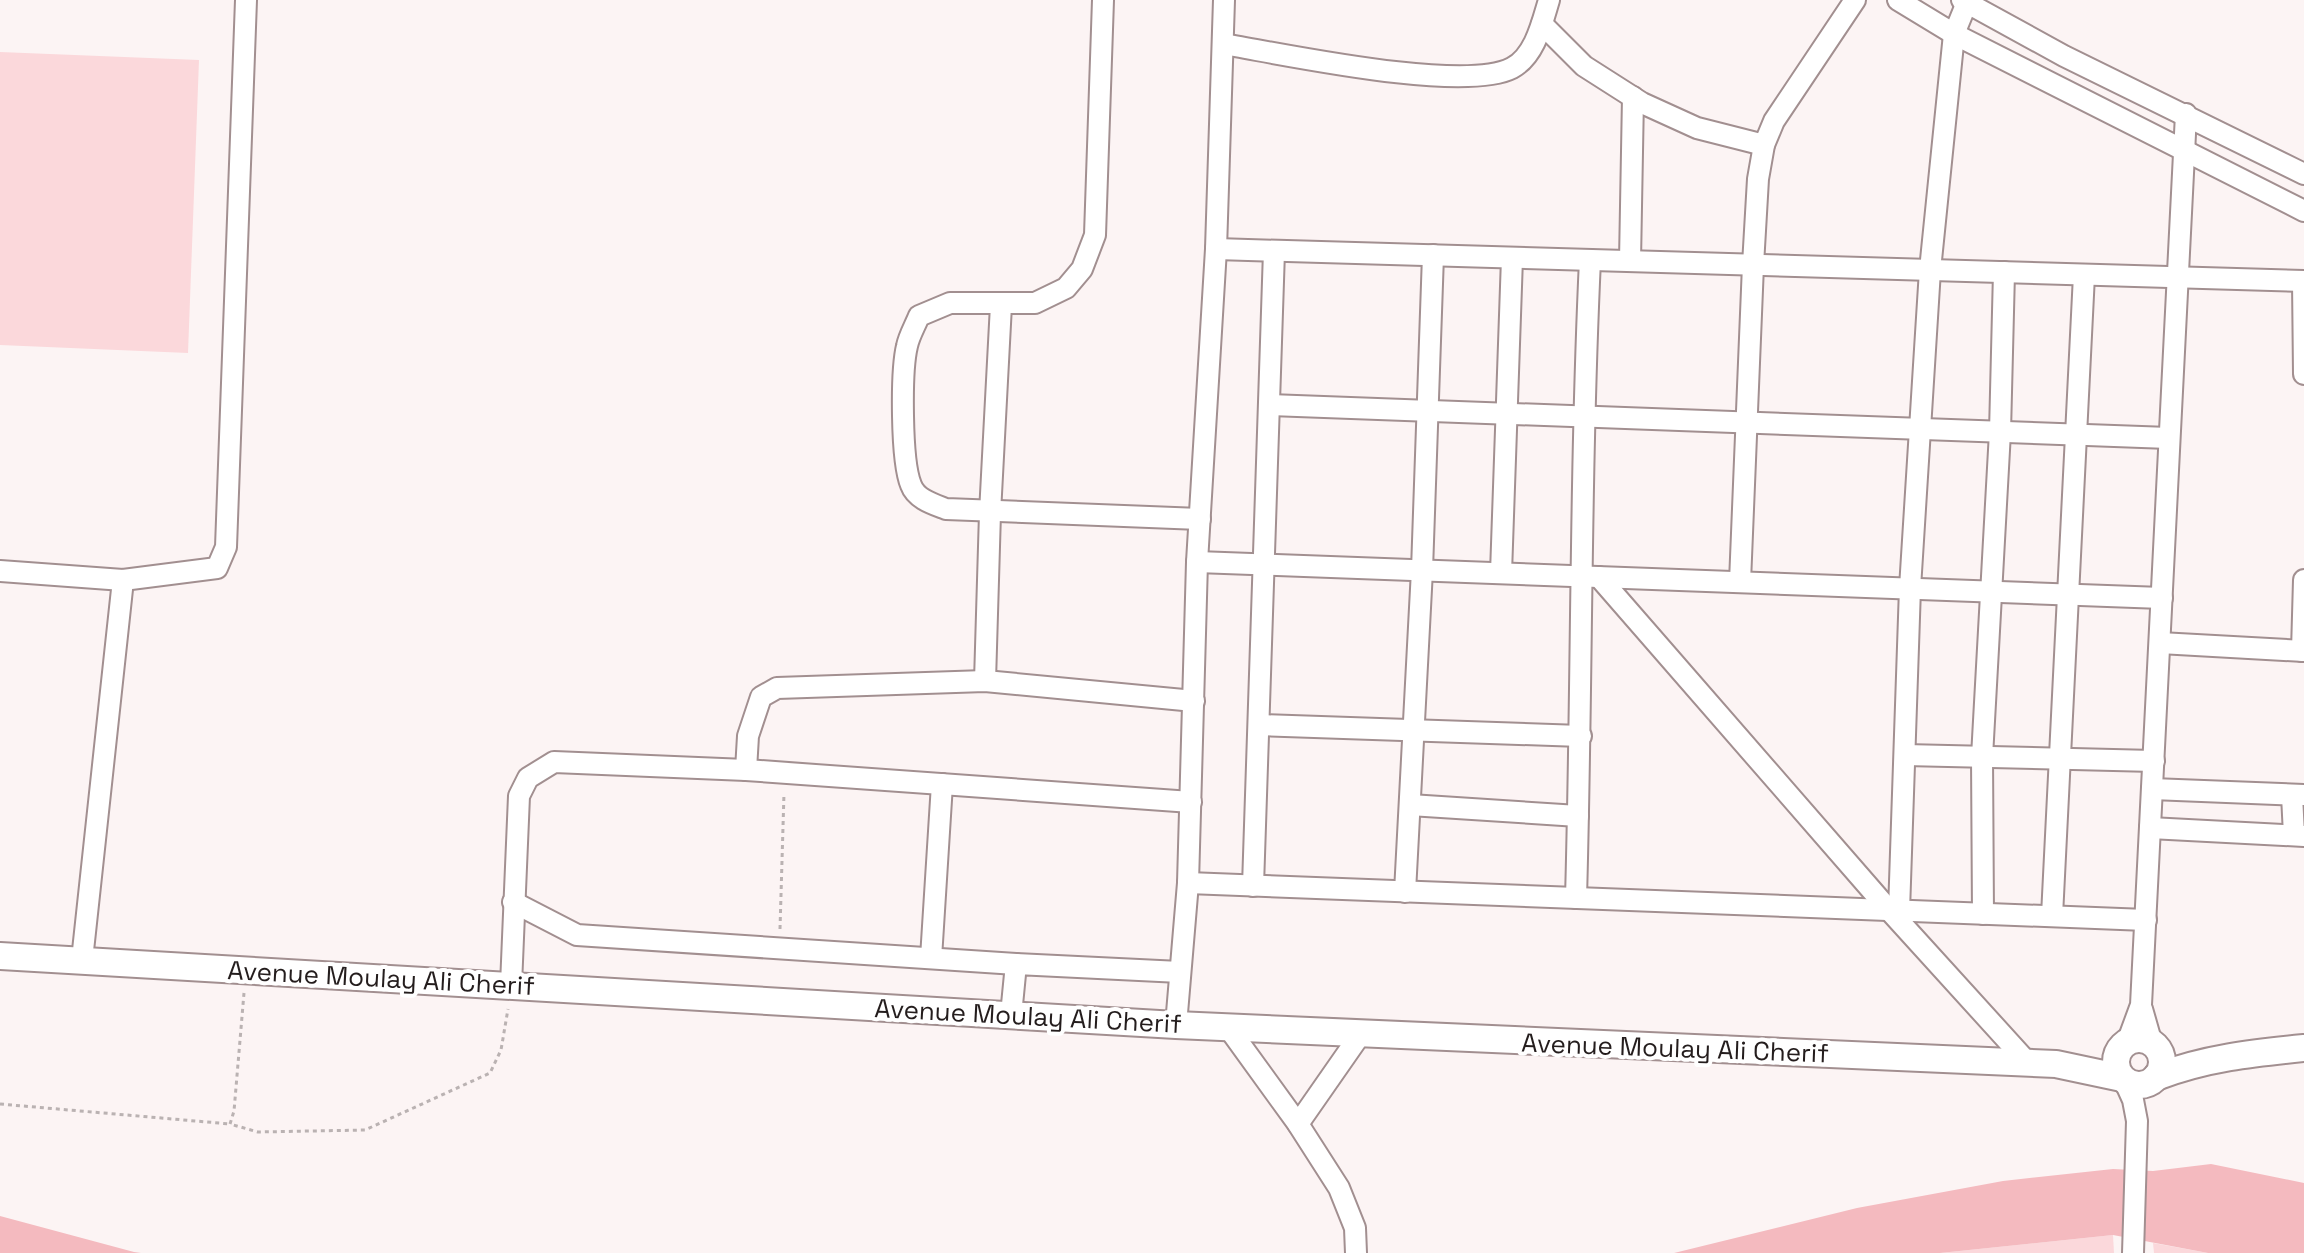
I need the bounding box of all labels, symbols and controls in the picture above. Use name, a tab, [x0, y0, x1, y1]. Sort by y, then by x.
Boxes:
street label: Avenue Moulay Ali Cherif	[226, 953, 536, 1003]
street label: Avenue Moulay Ali Cherif	[873, 991, 1183, 1041]
street label: Avenue Moulay Ali Cherif	[1521, 1026, 1829, 1070]

